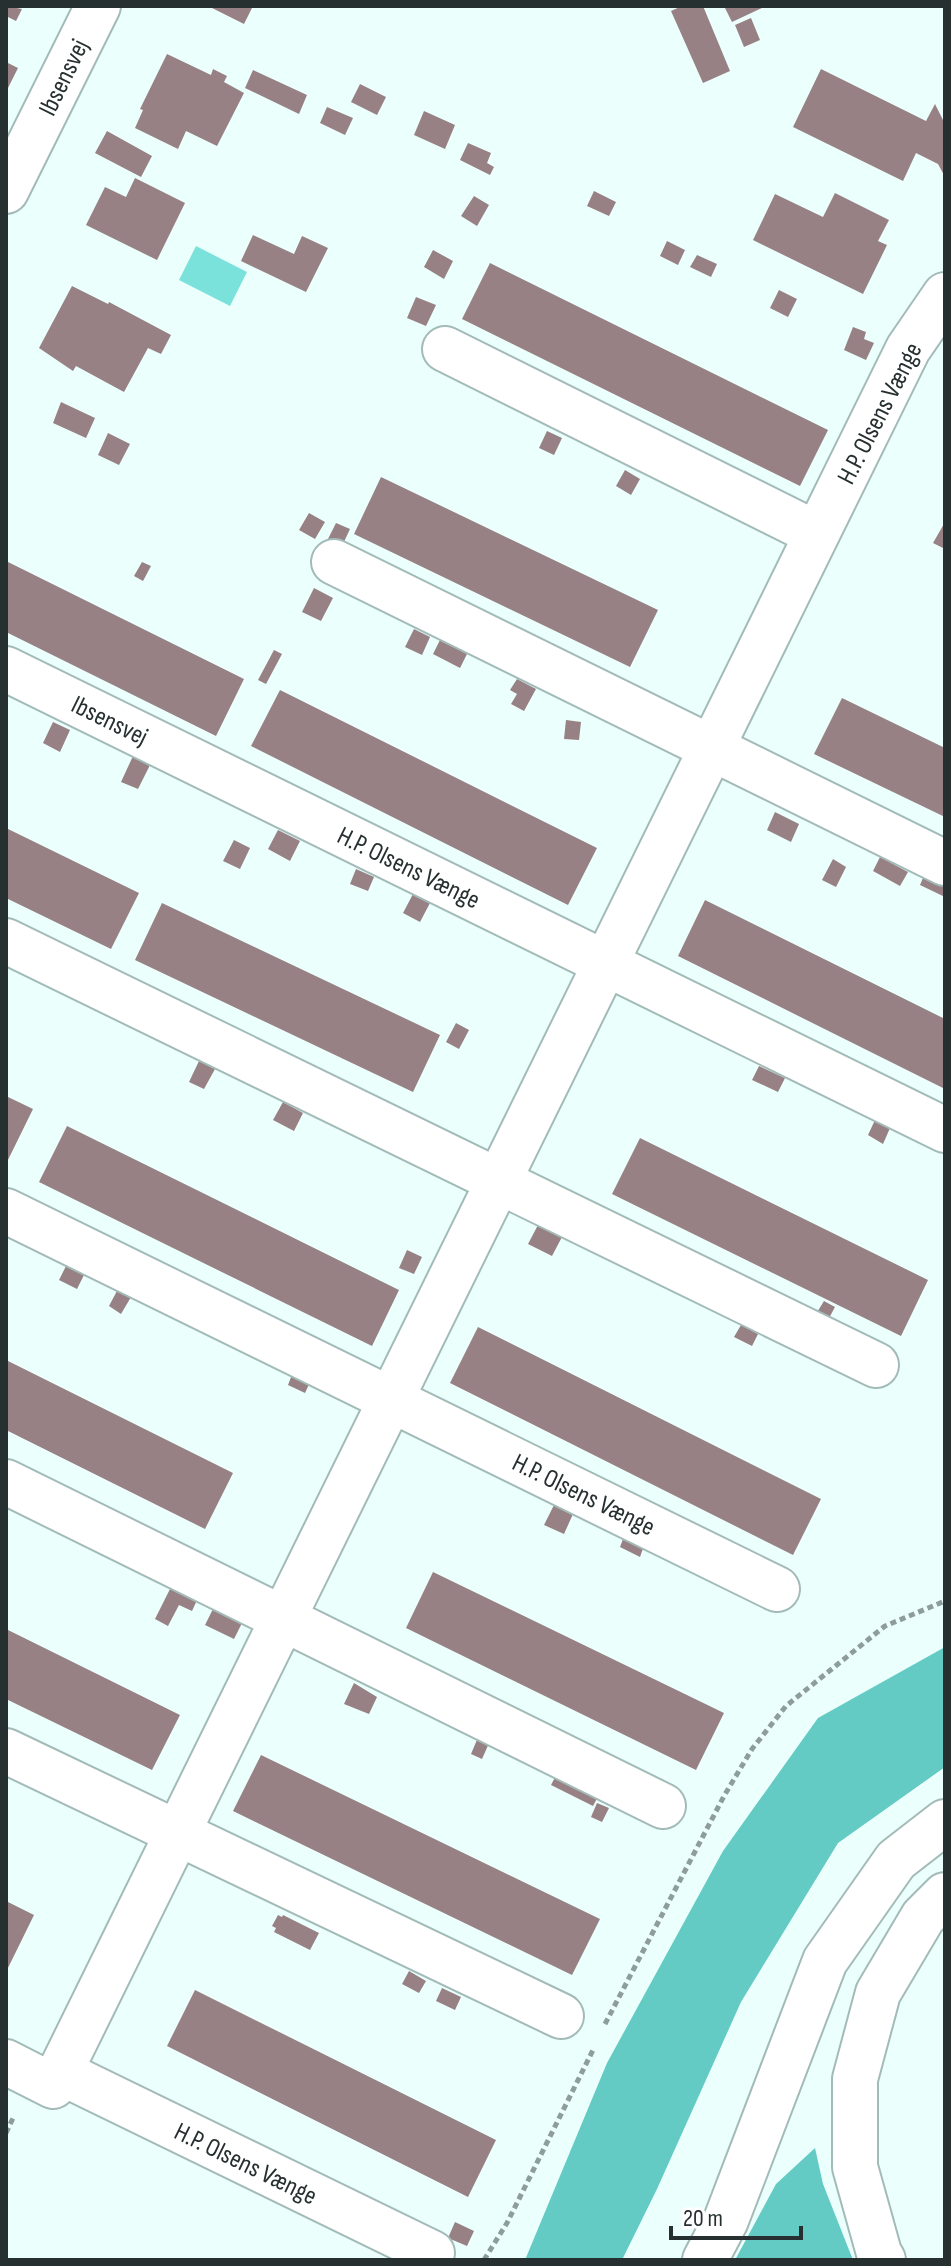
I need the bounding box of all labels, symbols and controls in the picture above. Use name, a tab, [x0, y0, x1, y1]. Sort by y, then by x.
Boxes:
street label: Ibsensvej	[33, 34, 96, 121]
street label: H.P. Olsens Vænge	[831, 338, 929, 490]
street label: Ibsensvej	[66, 690, 153, 753]
street label: H.P. Olsens Vænge	[332, 820, 485, 916]
street label: H.P. Olsens Vænge	[507, 1447, 660, 1543]
street label: H.P. Olsens Vænge	[169, 2116, 322, 2212]
scale bar	[671, 2190, 801, 2240]
text: 20 m	[683, 2204, 723, 2233]

